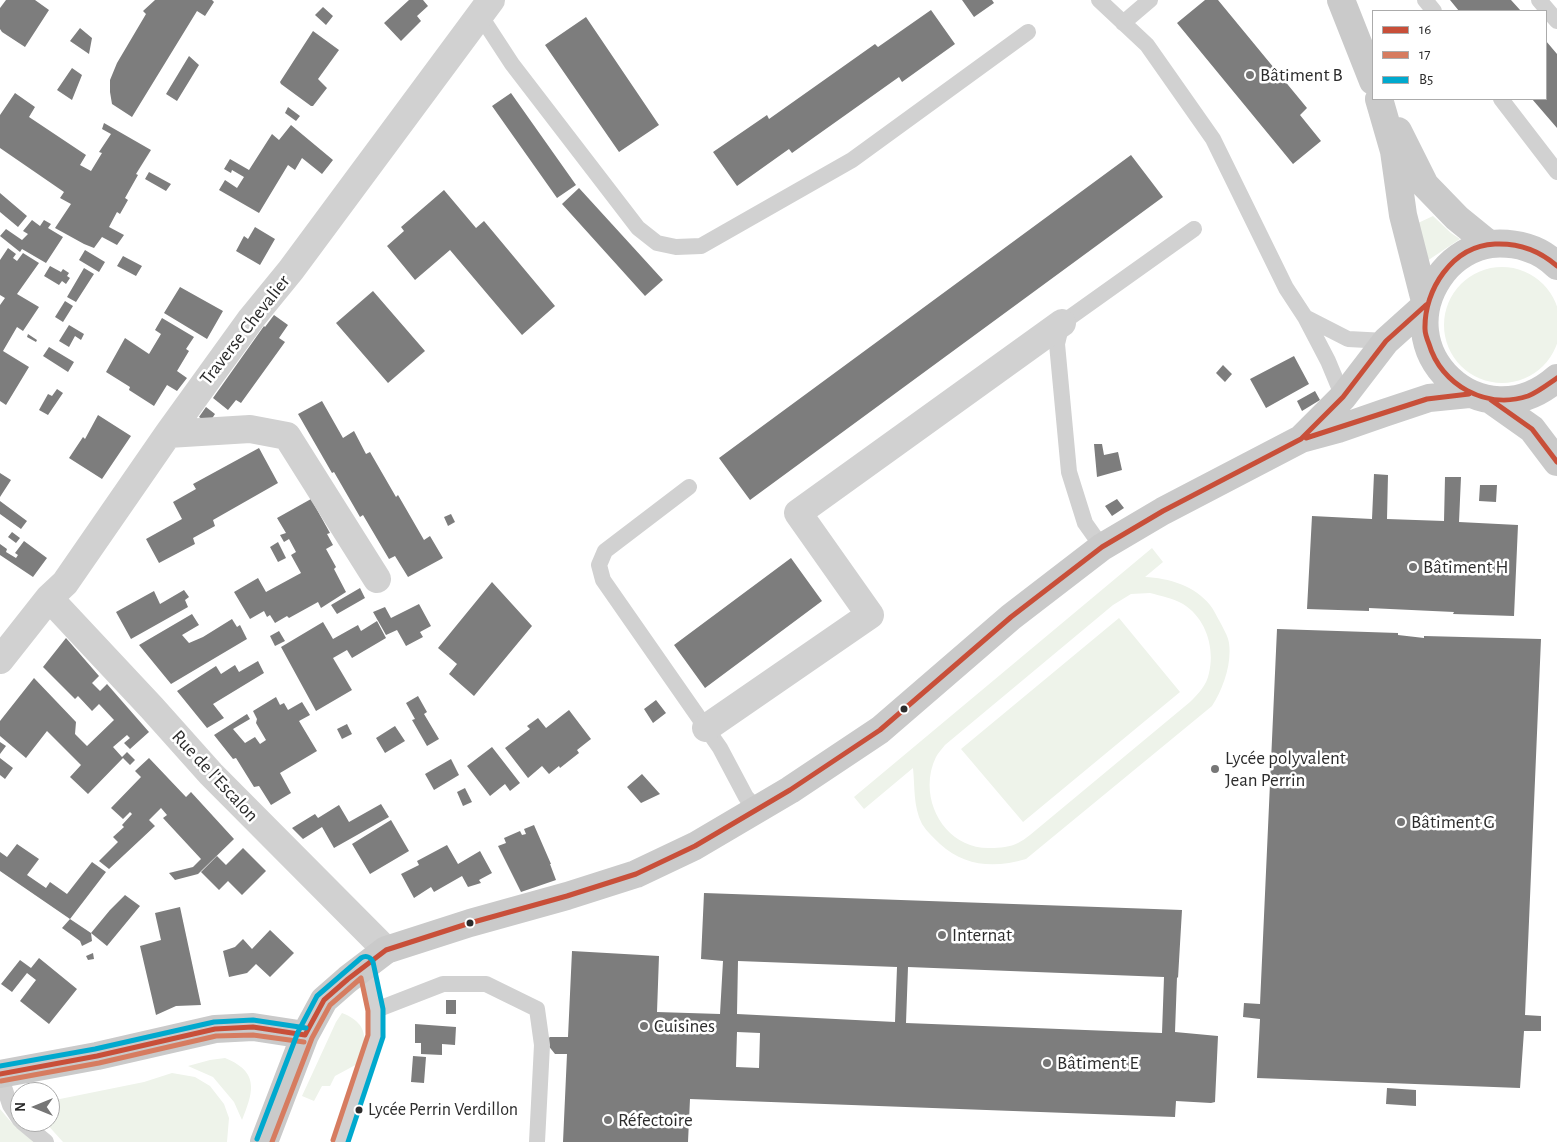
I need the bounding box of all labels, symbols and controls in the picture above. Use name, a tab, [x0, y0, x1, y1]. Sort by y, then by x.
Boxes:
legend	[1372, 10, 1547, 100]
text: 16	[1419, 22, 1431, 37]
text: 17	[1419, 47, 1430, 62]
place label: Bâtiment B	[1260, 64, 1343, 86]
marker: Bâtiment B	[1244, 69, 1256, 81]
text: B5	[1419, 72, 1433, 87]
street label: Traverse Chevalier	[195, 270, 295, 390]
place label: Bâtiment H	[1423, 556, 1509, 578]
marker: Bâtiment H	[1407, 561, 1419, 573]
unlabelled marker	[899, 704, 909, 714]
street label: Rue de l'Escalon	[167, 725, 263, 827]
place label: Lycée polyvalent Jean Perrin	[1225, 747, 1346, 791]
marker: Lycée polyvalent Jean Perrin	[1209, 763, 1221, 775]
place label: Bâtiment G	[1411, 811, 1495, 833]
marker: Bâtiment G	[1395, 816, 1407, 828]
unlabelled marker	[465, 918, 475, 928]
place label: Internat	[952, 924, 1012, 946]
marker: Internat	[936, 929, 948, 941]
place label: Cuisines	[654, 1015, 715, 1037]
marker: Cuisines	[638, 1020, 650, 1032]
place label: Bâtiment E	[1057, 1052, 1139, 1074]
marker: Bâtiment E	[1041, 1057, 1053, 1069]
north arrow	[10, 1082, 60, 1132]
place label: Lycée Perrin Verdillon	[368, 1099, 518, 1121]
text: N	[14, 1102, 28, 1112]
marker: Lycée Perrin Verdillon	[354, 1105, 364, 1115]
place label: Réfectoire	[618, 1109, 693, 1131]
marker: Réfectoire	[602, 1114, 614, 1126]

